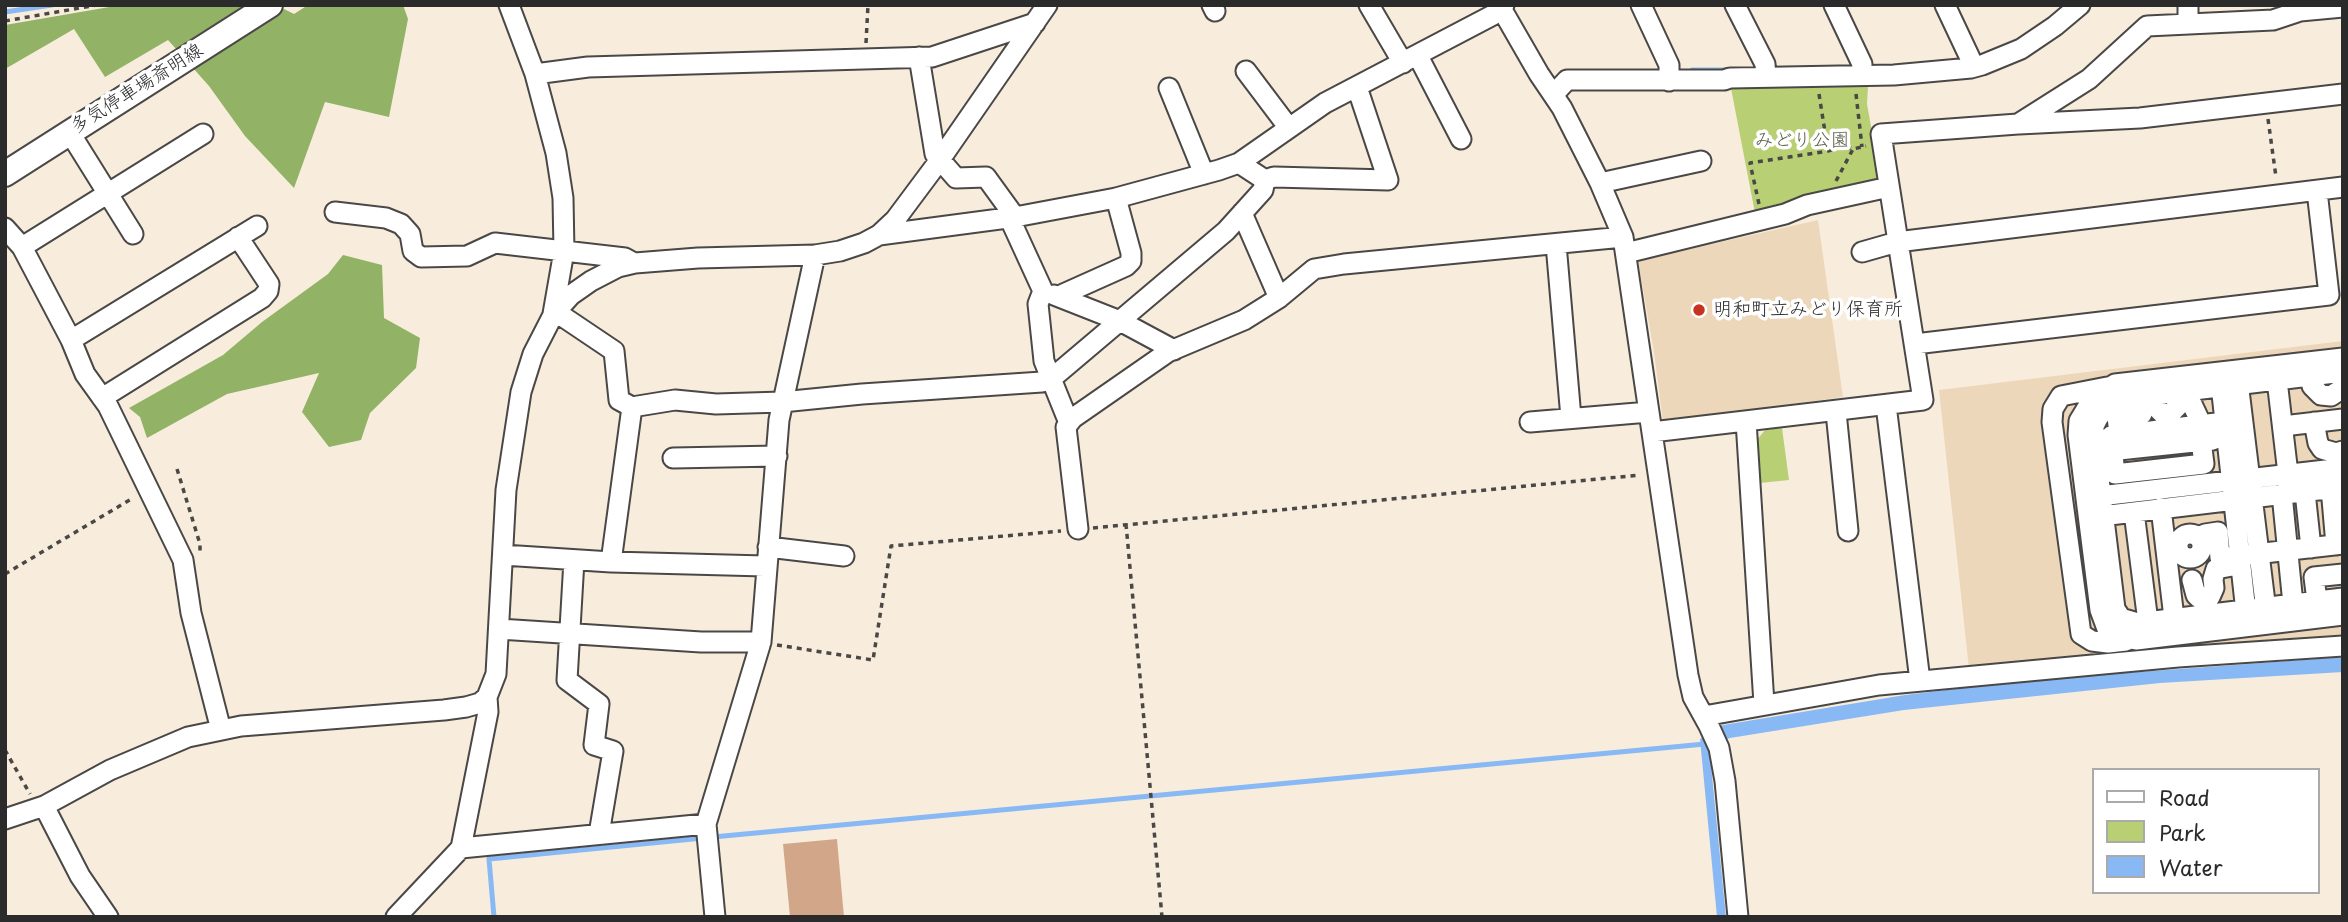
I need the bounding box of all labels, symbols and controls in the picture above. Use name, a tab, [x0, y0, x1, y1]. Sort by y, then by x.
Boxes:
street label: 多気停車場斎明線	[67, 39, 207, 139]
park label: みどり公園	[1755, 130, 1849, 152]
place label: 明和町立みどり保育所	[1713, 299, 1903, 321]
marker: 明和町立みどり保育所	[1691, 302, 1707, 318]
legend	[2092, 768, 2320, 894]
text: Road	[2159, 781, 2210, 813]
text: Park	[2159, 816, 2206, 848]
text: Water	[2159, 851, 2222, 883]

